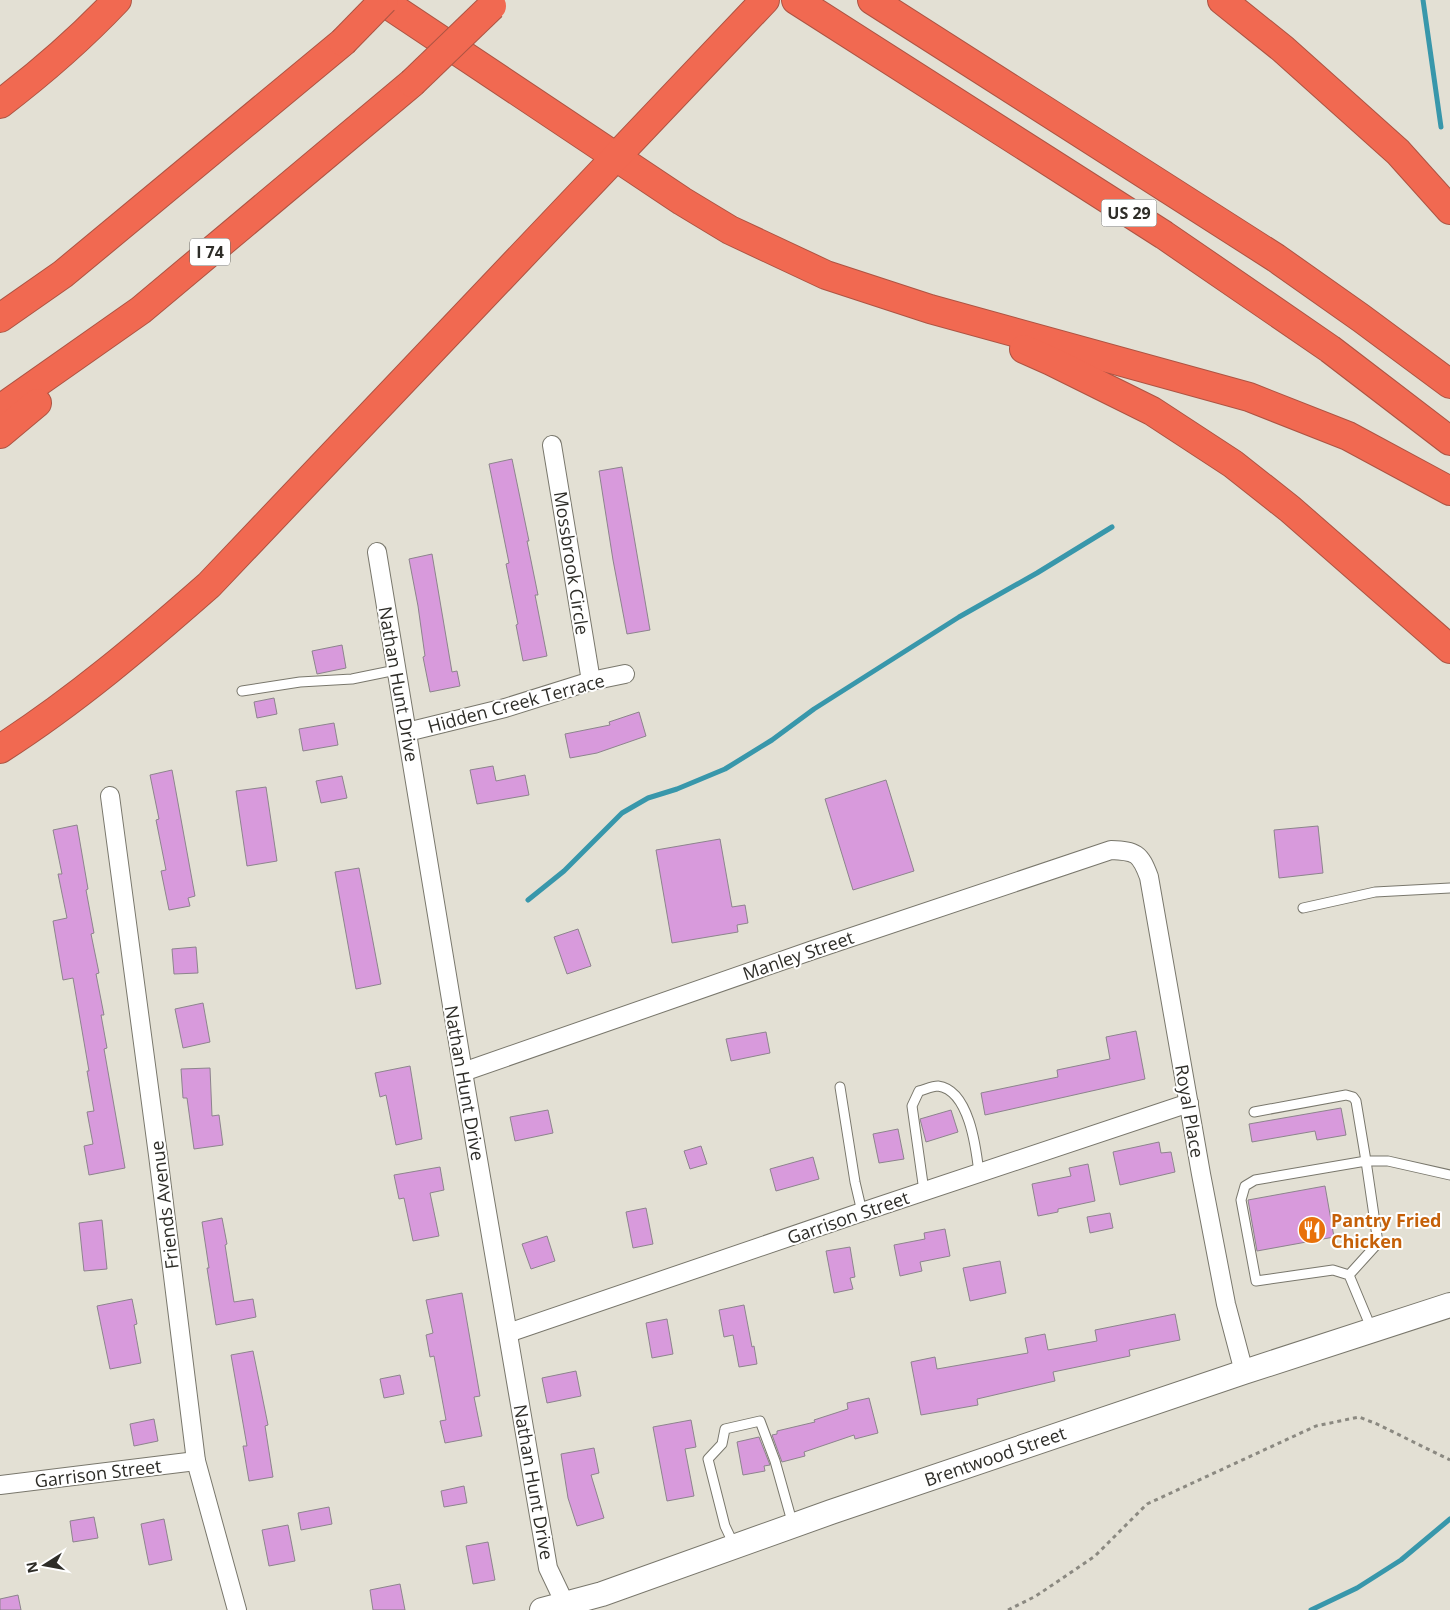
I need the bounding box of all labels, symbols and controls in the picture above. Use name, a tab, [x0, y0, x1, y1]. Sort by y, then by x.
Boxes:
road number: US 29	[1102, 200, 1156, 227]
road number: I 74	[190, 238, 230, 266]
street label: Mossbrook Circle	[549, 490, 595, 636]
street label: Nathan Hunt Drive	[374, 604, 424, 764]
street label: Hidden Creek Terrace	[425, 668, 607, 738]
street label: Manley Street	[739, 925, 857, 985]
street label: Nathan Hunt Drive	[440, 1003, 490, 1163]
street label: Royal Place	[1170, 1062, 1210, 1160]
street label: Friends Avenue	[144, 1139, 184, 1271]
street label: Garrison Street	[784, 1185, 912, 1249]
place label: Pantry Fried Chicken	[1331, 1208, 1441, 1253]
restaurant icon: Pantry Fried Chicken	[1297, 1215, 1327, 1245]
street label: Nathan Hunt Drive	[509, 1402, 559, 1562]
street label: Brentwood Street	[921, 1421, 1069, 1491]
street label: Garrison Street	[33, 1453, 163, 1493]
north arrow	[20, 1540, 70, 1590]
text: N	[21, 1560, 42, 1575]

